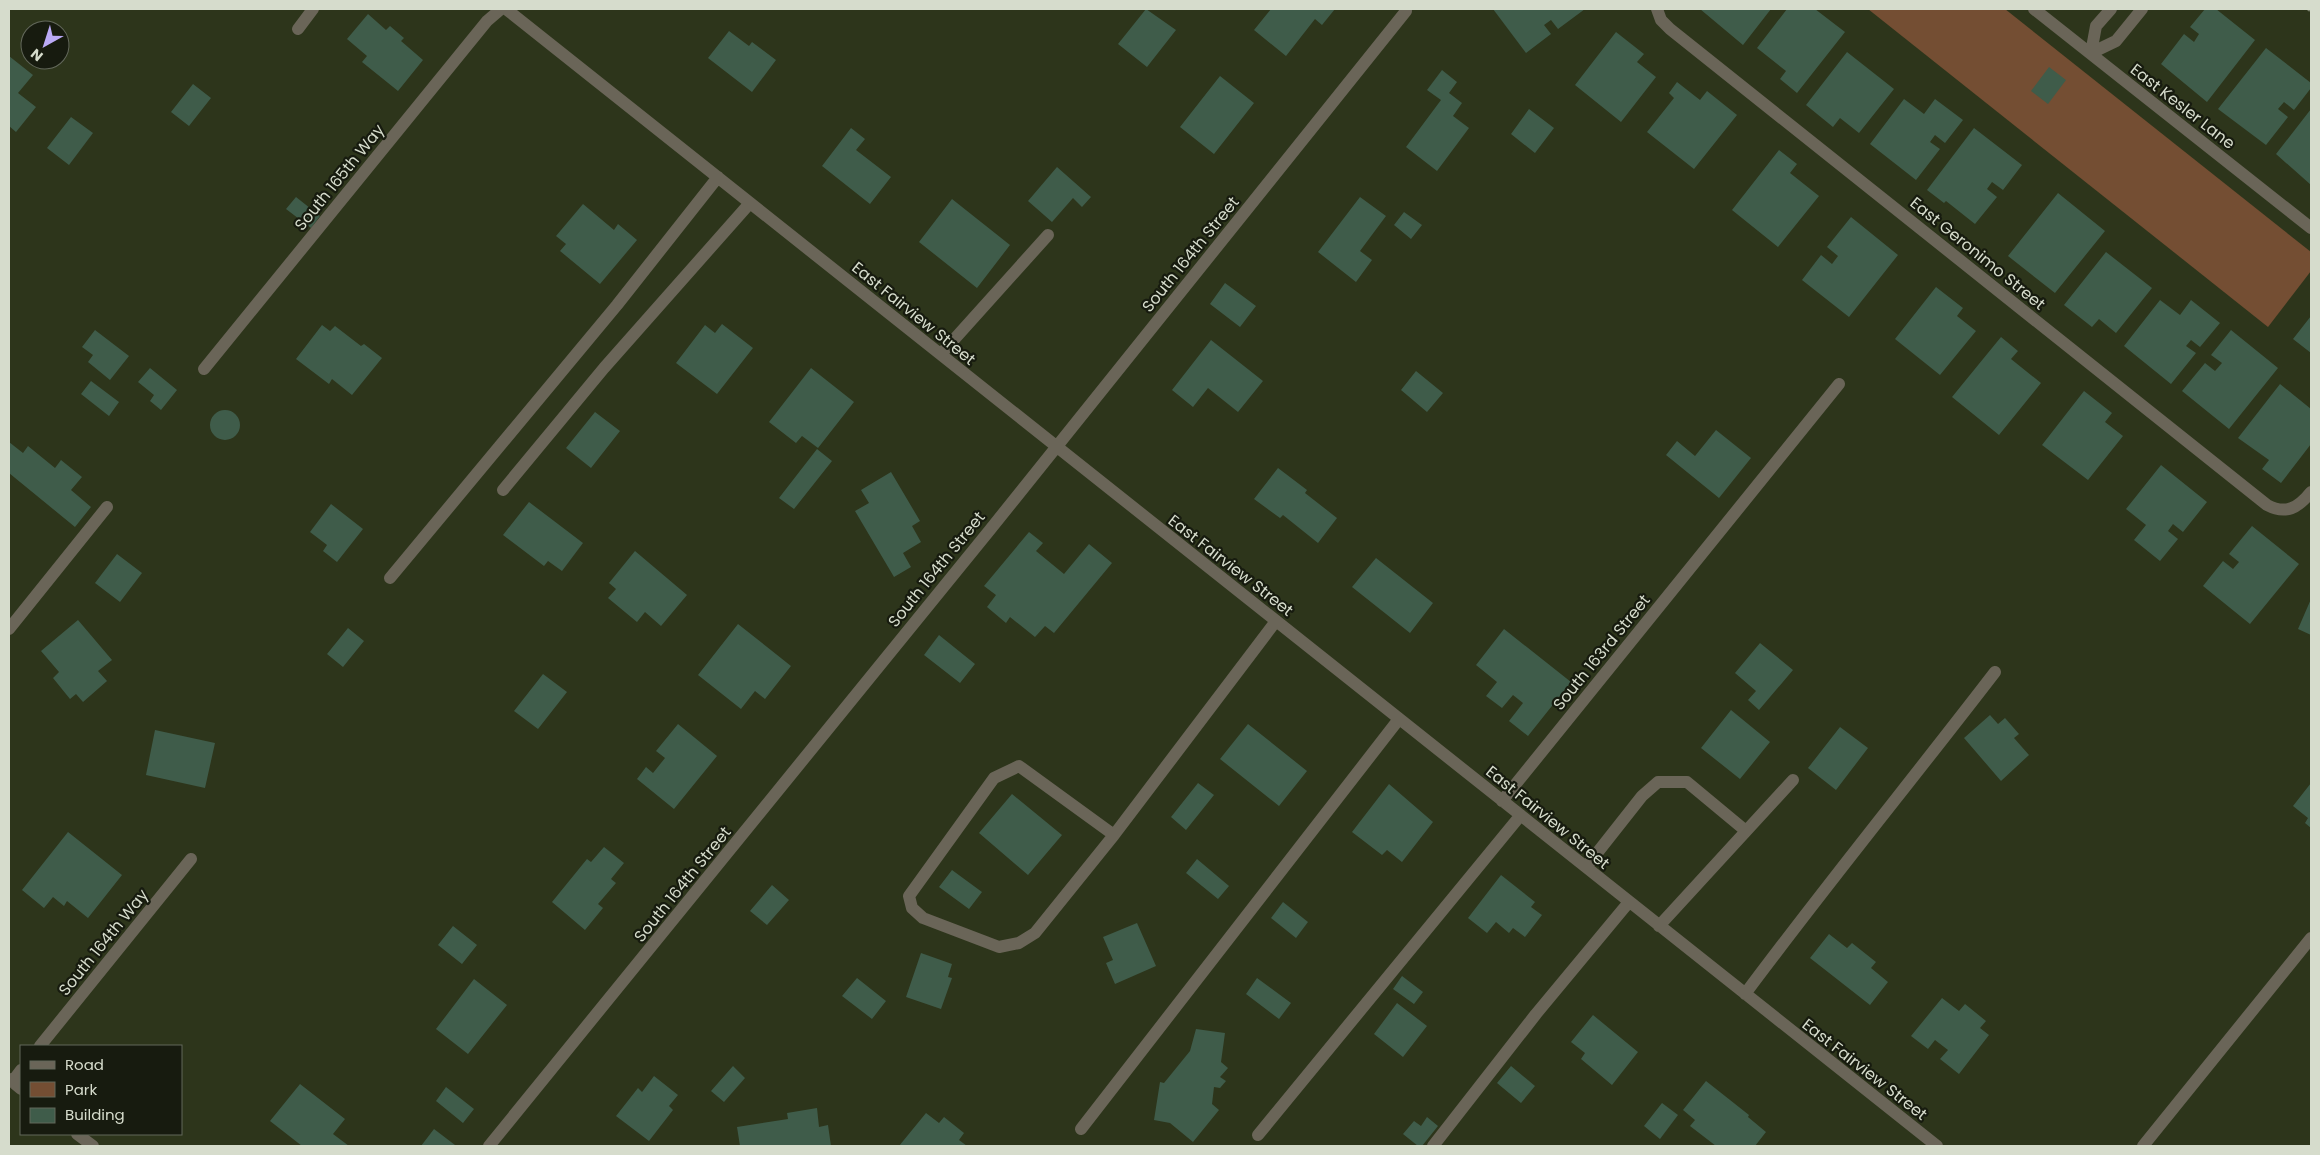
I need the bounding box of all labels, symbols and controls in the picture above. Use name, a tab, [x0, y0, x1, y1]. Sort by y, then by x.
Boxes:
north arrow	[20, 20, 70, 70]
text: N	[26, 44, 47, 66]
street label: East Kesler Lane	[2125, 58, 2240, 155]
street label: South 165th Way	[289, 119, 390, 236]
street label: South 164th Street	[1137, 191, 1244, 317]
street label: East Geronimo Street	[1905, 192, 2050, 315]
street label: East Fairview Street	[847, 256, 981, 371]
street label: South 164th Street	[883, 506, 990, 632]
street label: East Fairview Street	[1163, 509, 1298, 622]
street label: South 163rd Street	[1548, 589, 1655, 715]
street label: East Fairview Street	[1481, 760, 1615, 875]
street label: South 164th Street	[629, 821, 736, 947]
street label: South 164th Way	[53, 884, 154, 1001]
street label: East Fairview Street	[1797, 1013, 1932, 1126]
legend	[20, 1045, 182, 1135]
text: Road	[65, 1054, 104, 1075]
text: Park	[65, 1079, 97, 1100]
text: Building	[65, 1104, 125, 1125]

